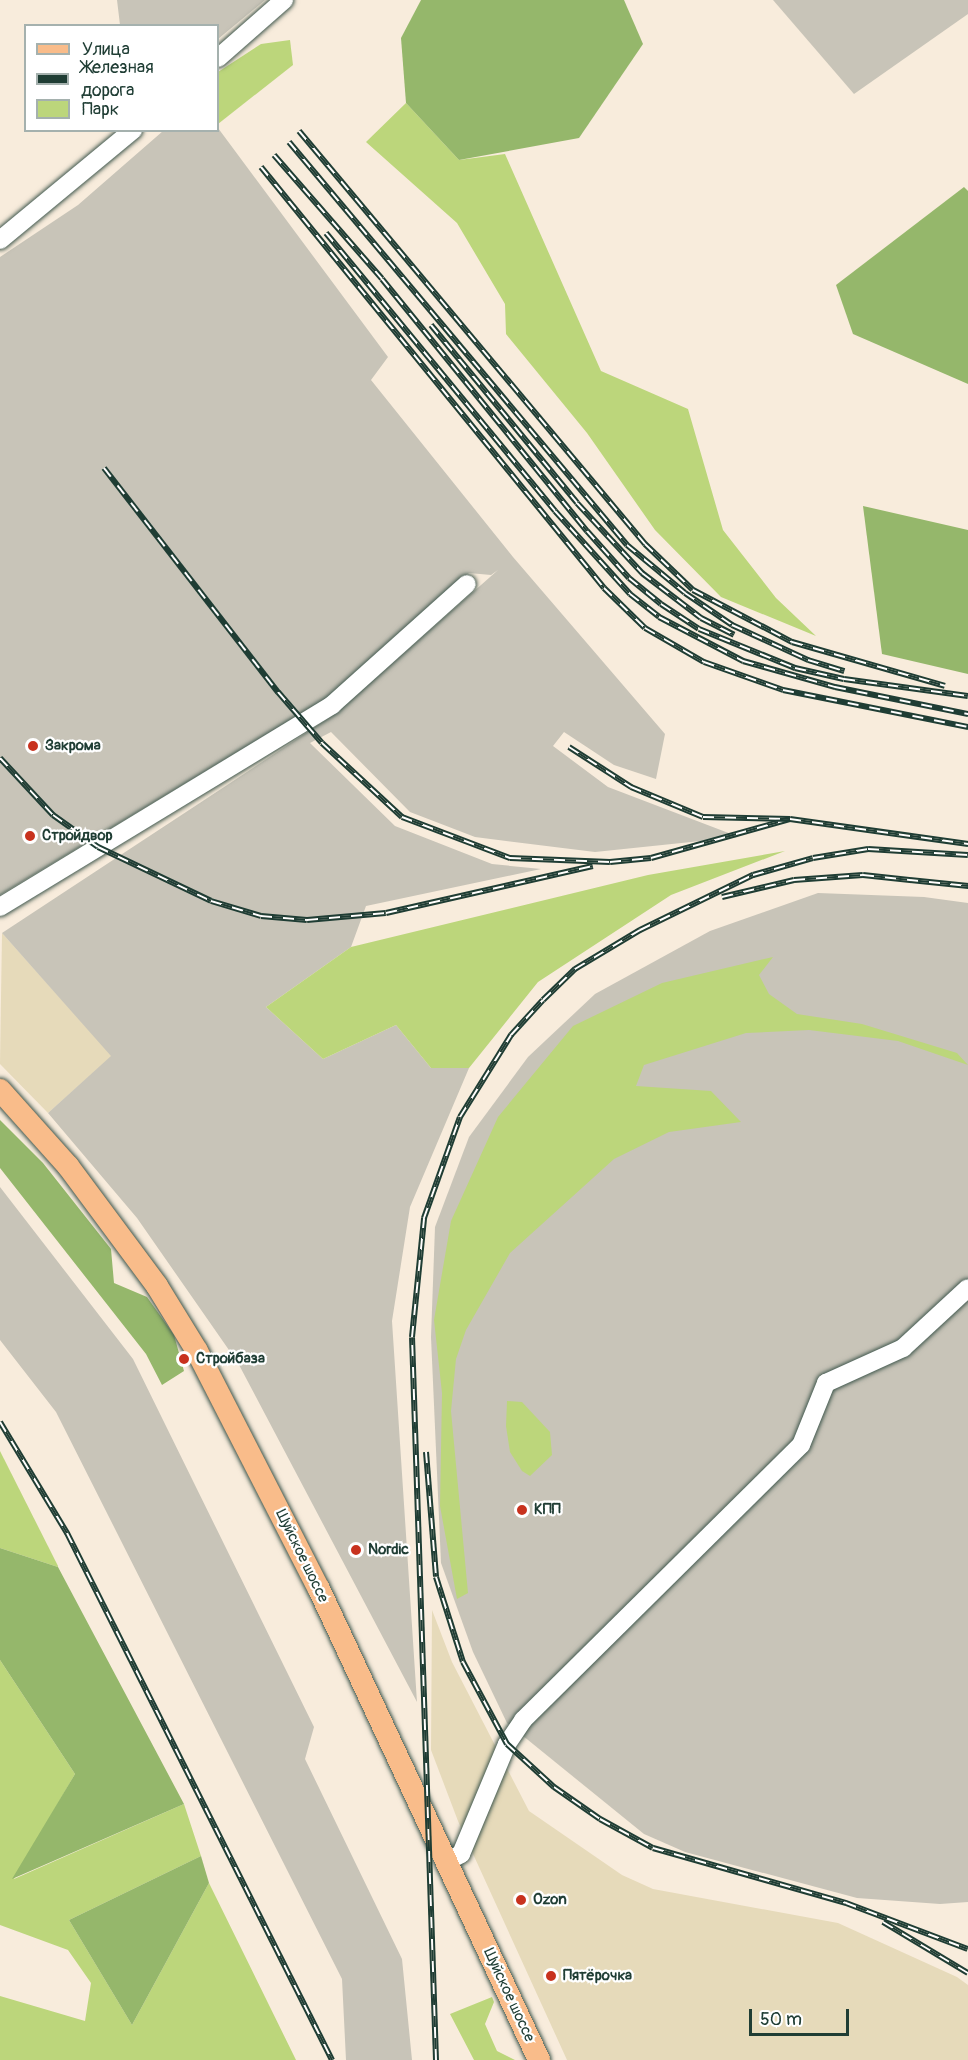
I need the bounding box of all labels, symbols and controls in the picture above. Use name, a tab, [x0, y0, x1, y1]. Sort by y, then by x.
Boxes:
legend	[24, 24, 219, 132]
text: Улица	[82, 38, 130, 61]
text: Железная дорога	[81, 56, 154, 102]
text: Парк	[82, 98, 119, 121]
place label: Закрома	[45, 737, 101, 755]
marker: Закрома	[26, 739, 40, 753]
place label: Стройдвор	[42, 827, 113, 845]
marker: Стройдвор	[23, 829, 37, 843]
place label: Стройбаза	[196, 1350, 265, 1368]
marker: Стройбаза	[177, 1352, 191, 1366]
place label: КПП	[534, 1501, 561, 1519]
marker: КПП	[515, 1503, 529, 1517]
street label: Шуйское шоссе	[272, 1507, 332, 1605]
place label: Nordic	[368, 1541, 409, 1559]
marker: Nordic	[349, 1543, 363, 1557]
place label: Ozon	[533, 1891, 567, 1909]
marker: Ozon	[514, 1893, 528, 1907]
street label: Шуйское шоссе	[479, 1945, 539, 2045]
place label: Пятёрочка	[563, 1967, 632, 1985]
marker: Пятёрочка	[544, 1969, 558, 1983]
scale bar	[752, 1997, 852, 2035]
text: 50 m	[760, 2008, 802, 2031]

